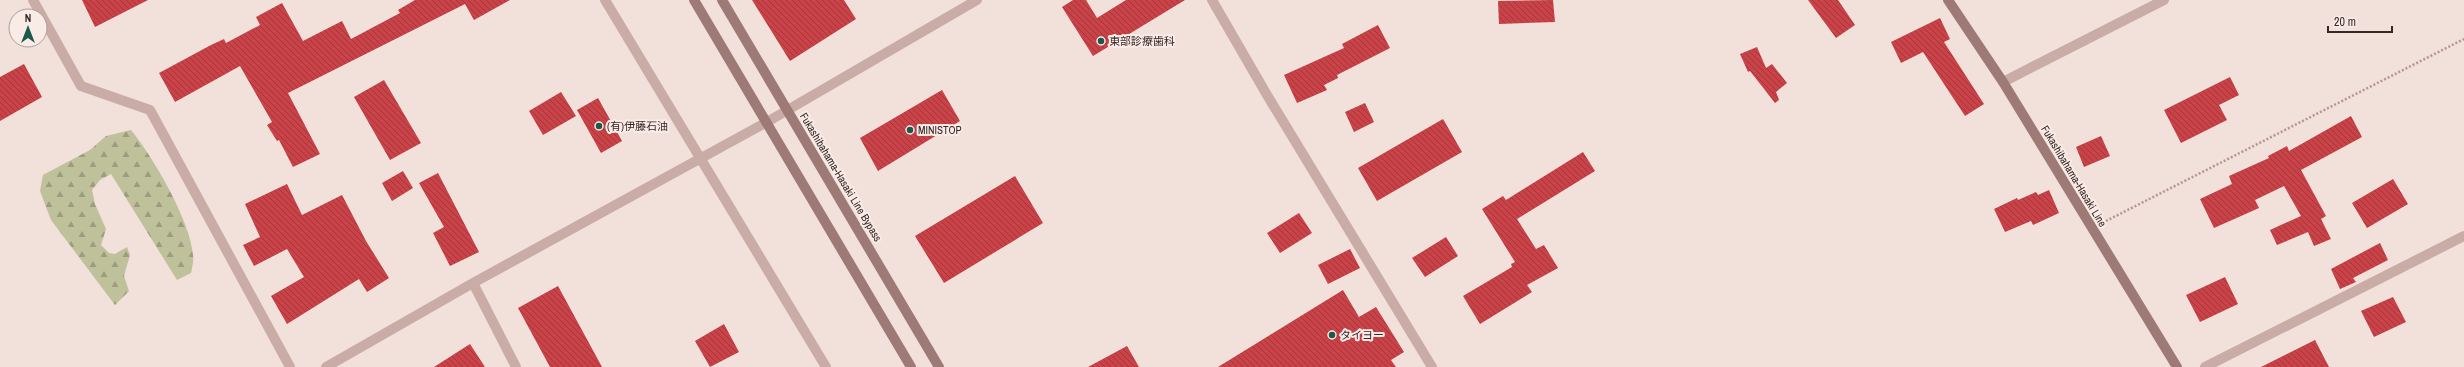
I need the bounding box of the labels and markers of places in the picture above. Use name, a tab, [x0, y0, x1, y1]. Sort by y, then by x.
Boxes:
place label: 東部診療歯科	[1109, 34, 1175, 48]
marker: 東部診療歯科	[1096, 36, 1106, 46]
place label: (有)伊藤石油	[607, 119, 668, 133]
marker: (有)伊藤石油	[594, 121, 604, 131]
place label: MINISTOP	[918, 123, 961, 137]
marker: MINISTOP	[905, 125, 915, 135]
place label: タイヨー	[1340, 328, 1384, 342]
marker: タイヨー	[1327, 330, 1337, 340]

